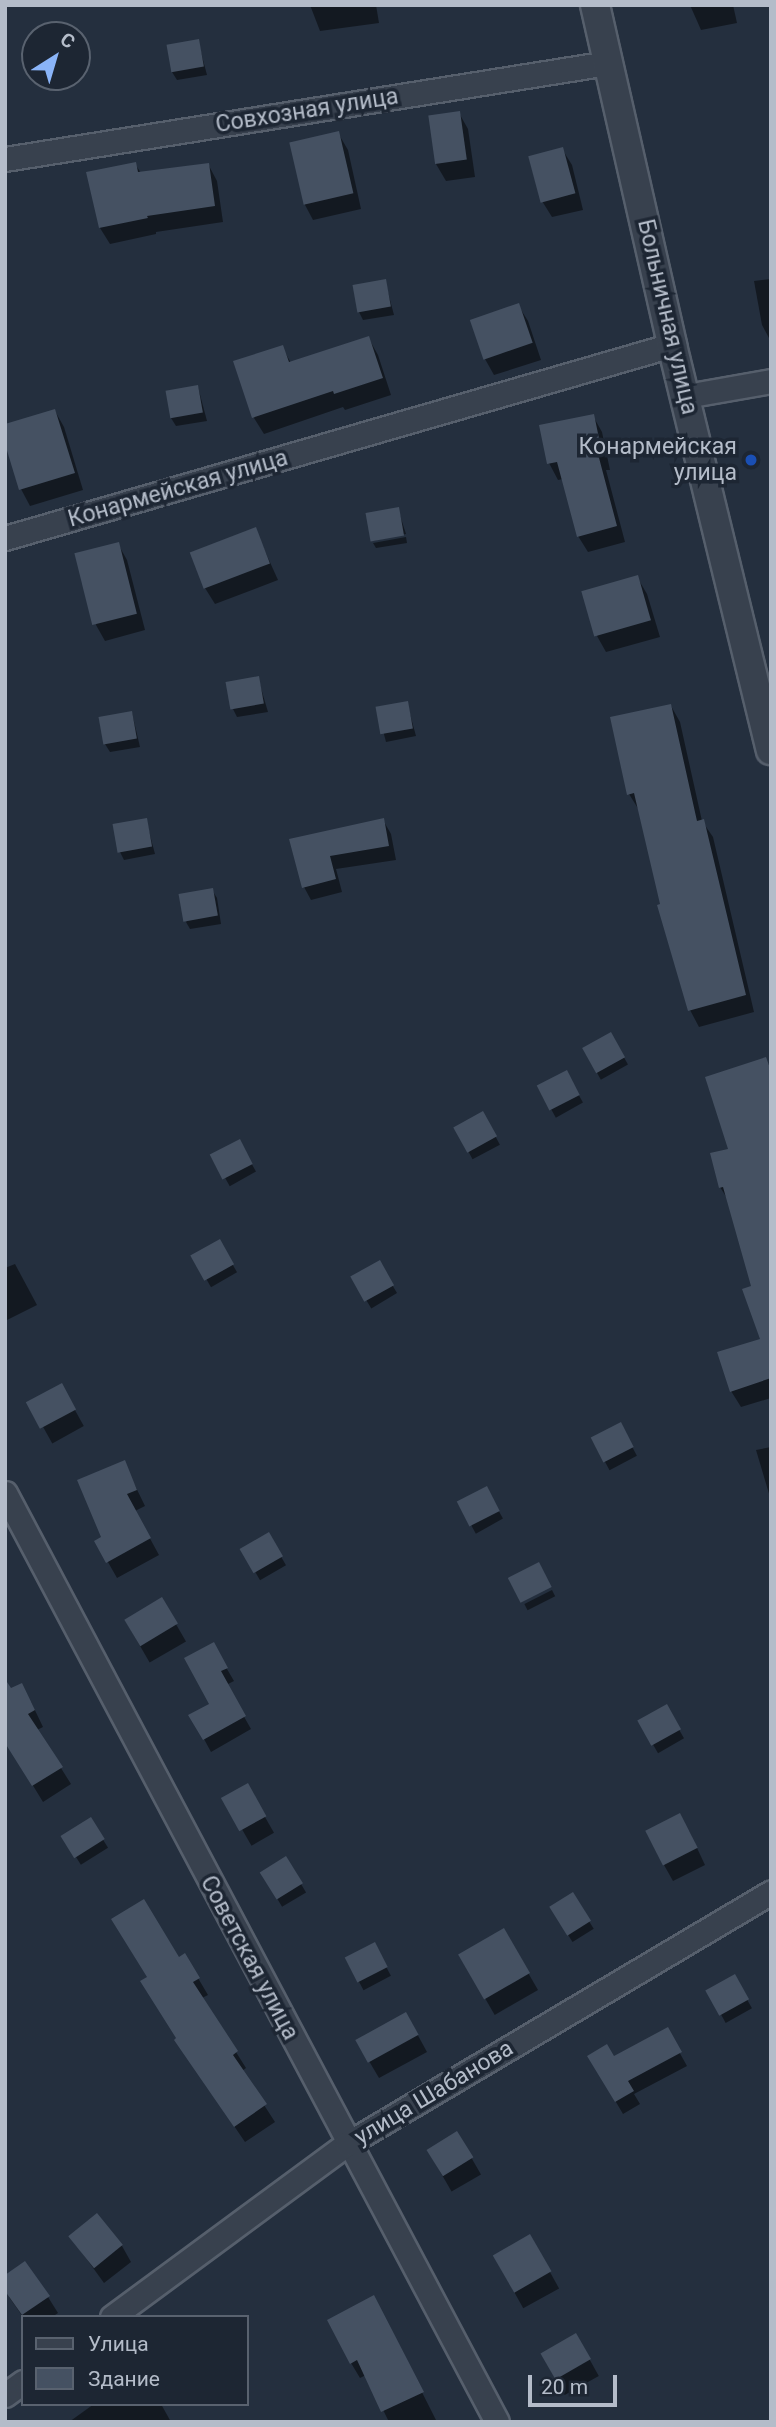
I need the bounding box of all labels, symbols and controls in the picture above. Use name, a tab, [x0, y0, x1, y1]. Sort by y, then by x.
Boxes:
north arrow	[21, 21, 91, 91]
text: С	[56, 27, 80, 53]
street label: Совхозная улица	[214, 83, 400, 139]
street label: Больничная улица	[631, 217, 703, 417]
place label: Конармейская улица	[579, 433, 737, 487]
street label: Конармейская улица	[65, 444, 291, 534]
marker: Конармейская улица	[743, 452, 759, 468]
street label: Советская улица	[194, 1871, 304, 2045]
street label: улица Шабанова	[350, 2035, 518, 2151]
legend	[21, 2315, 248, 2406]
text: Улица	[88, 2332, 149, 2356]
scale bar	[531, 2360, 620, 2404]
text: Здание	[88, 2367, 160, 2391]
text: 20 m	[541, 2375, 588, 2399]

